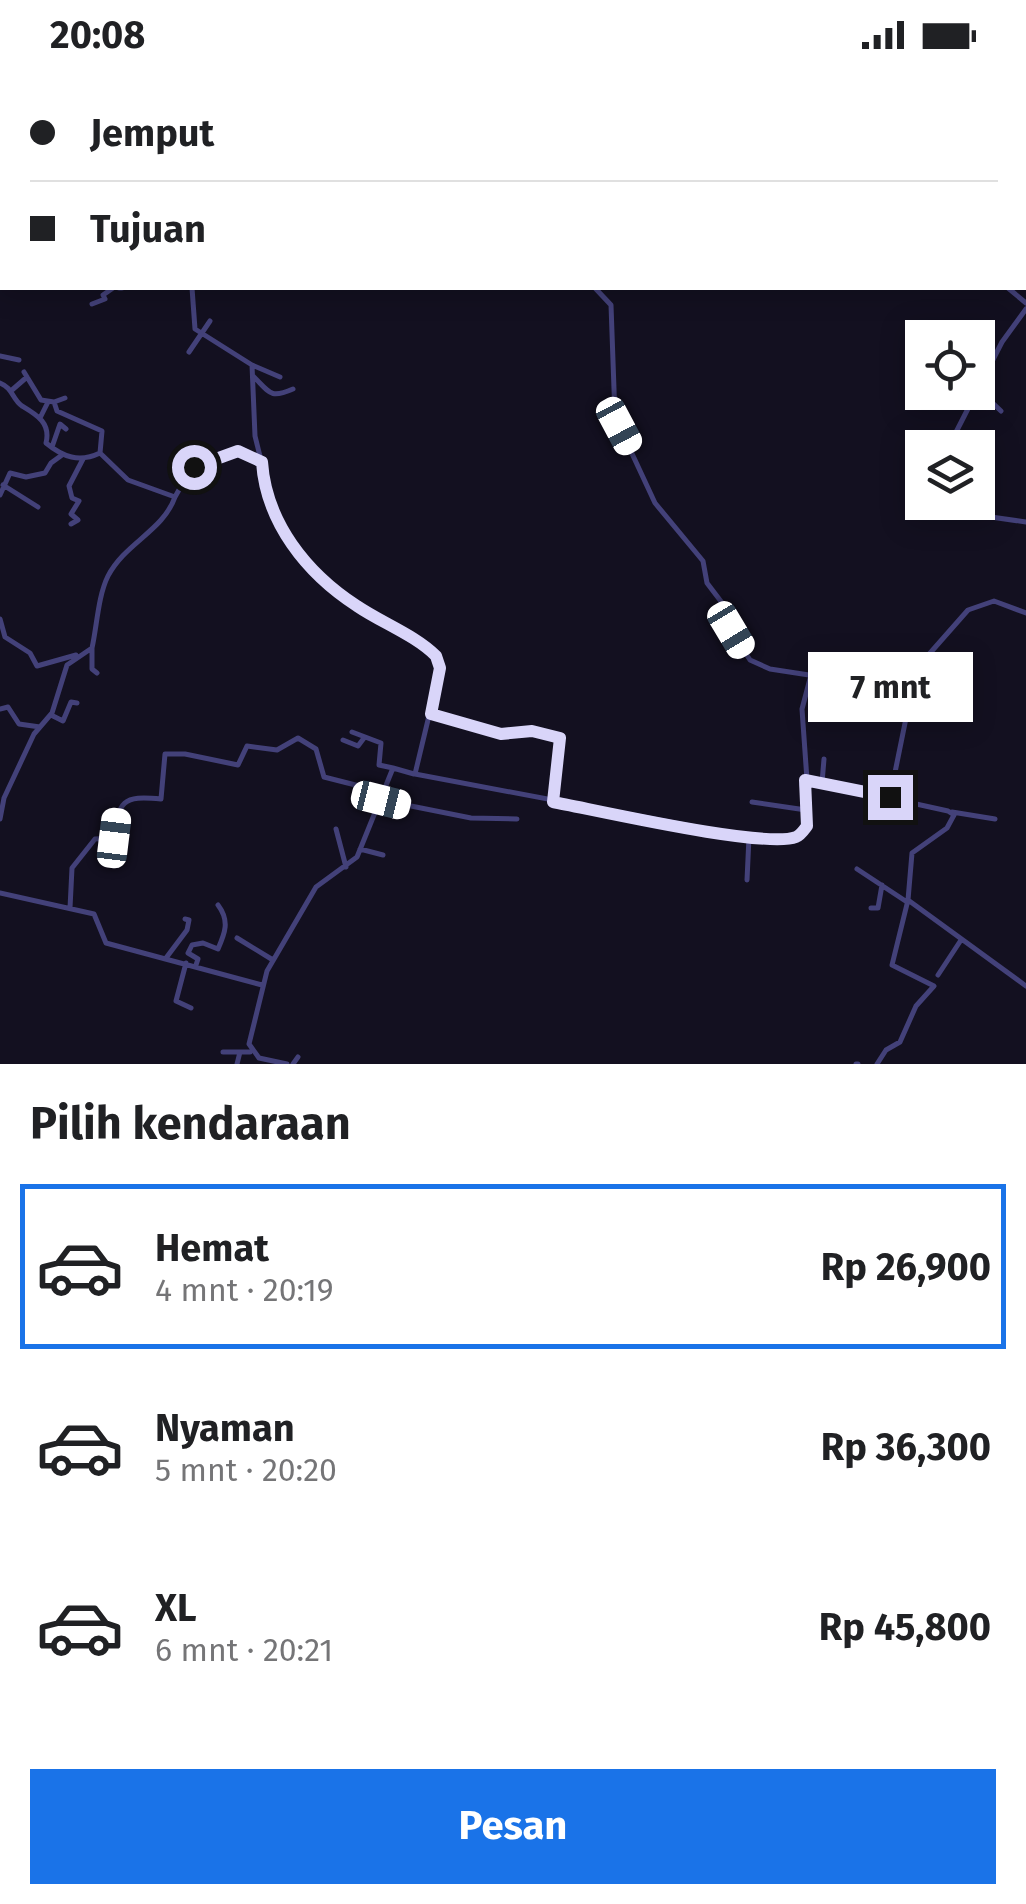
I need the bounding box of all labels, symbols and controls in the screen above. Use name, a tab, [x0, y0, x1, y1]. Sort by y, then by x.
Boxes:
text: 20:08	[50, 12, 145, 58]
text: Jemput	[90, 110, 214, 156]
text: Tujuan	[90, 206, 206, 252]
map controls	[905, 320, 995, 520]
button: locate	[905, 320, 995, 410]
car	[592, 392, 646, 460]
button: layers	[905, 430, 995, 520]
route start	[172, 445, 217, 490]
car	[703, 597, 759, 663]
callout: 7 mnt	[808, 652, 972, 722]
text: 7 mnt	[850, 668, 931, 706]
route end	[868, 775, 913, 820]
car	[348, 778, 414, 822]
car	[95, 806, 133, 870]
text: Pilih kendaraan	[30, 1097, 351, 1151]
icon: car	[35, 1222, 125, 1312]
text: Hemat	[155, 1225, 269, 1271]
text: Rp 26,900	[821, 1244, 991, 1290]
text: 4 mnt · 20:19	[155, 1271, 334, 1309]
icon: car	[35, 1402, 125, 1492]
text: Nyaman	[155, 1405, 295, 1451]
text: Rp 36,300	[821, 1424, 991, 1470]
text: 5 mnt · 20:20	[155, 1451, 337, 1489]
icon: car	[35, 1582, 125, 1672]
text: XL	[155, 1585, 197, 1631]
text: Rp 45,800	[819, 1604, 991, 1650]
text: 6 mnt · 20:21	[155, 1631, 333, 1669]
button: Pesan	[30, 1769, 996, 1884]

